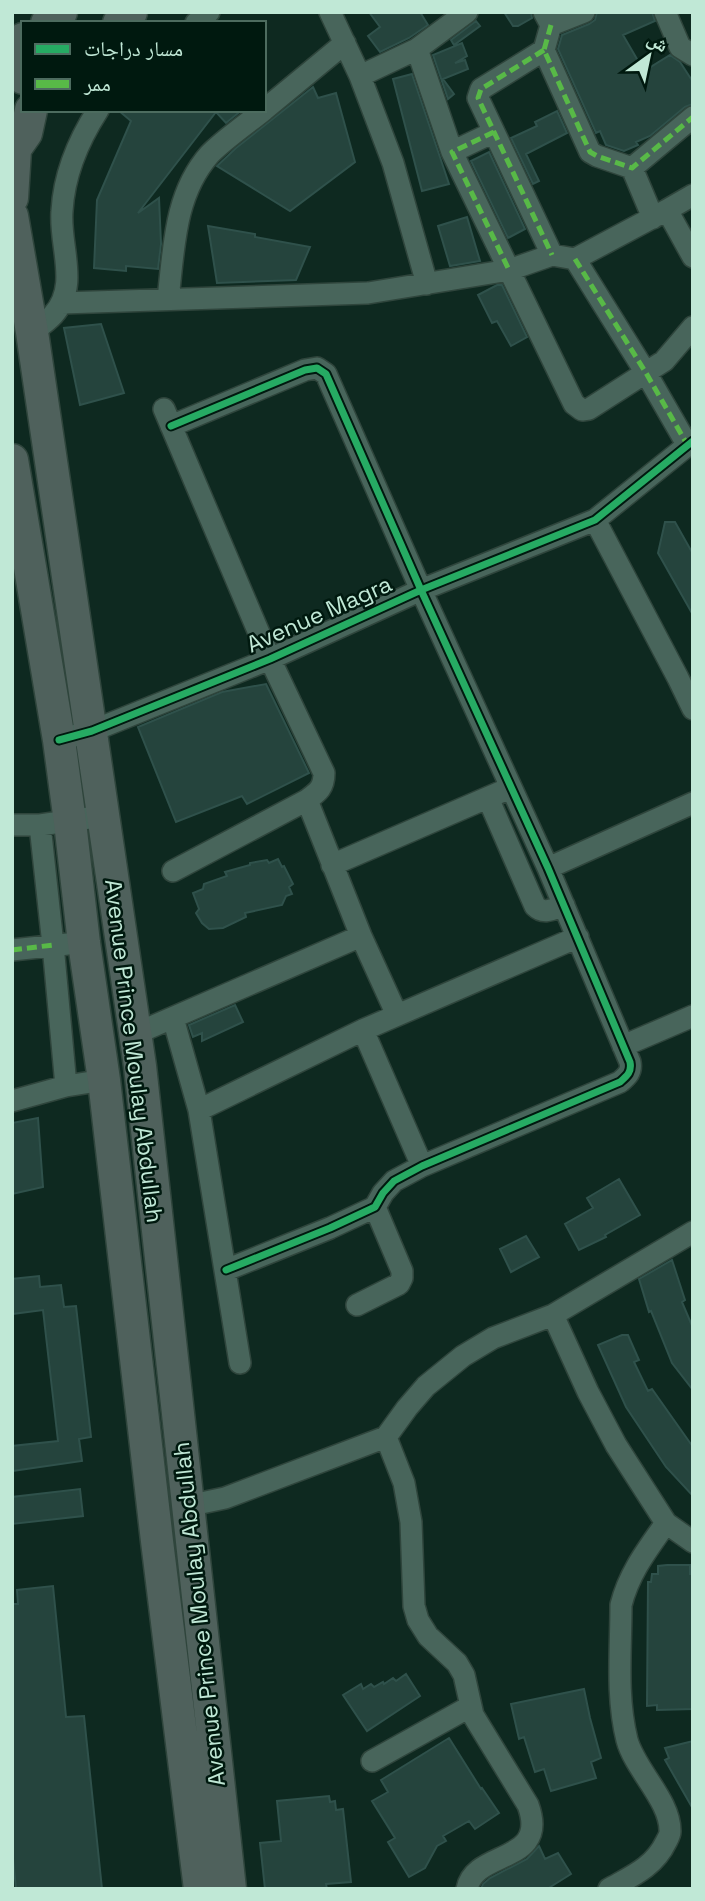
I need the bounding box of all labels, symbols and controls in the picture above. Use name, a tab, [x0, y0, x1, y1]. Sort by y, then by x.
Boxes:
legend	[21, 21, 266, 112]
north arrow	[614, 21, 684, 91]
text: ش	[643, 26, 673, 58]
text: مسار دراجات	[84, 35, 183, 62]
text: ممر	[83, 70, 111, 97]
street label: Avenue Magra	[242, 569, 396, 659]
street label: Avenue Prince Moulay Abdullah	[98, 878, 170, 1224]
street label: Avenue Prince Moulay Abdullah	[166, 1440, 232, 1788]

